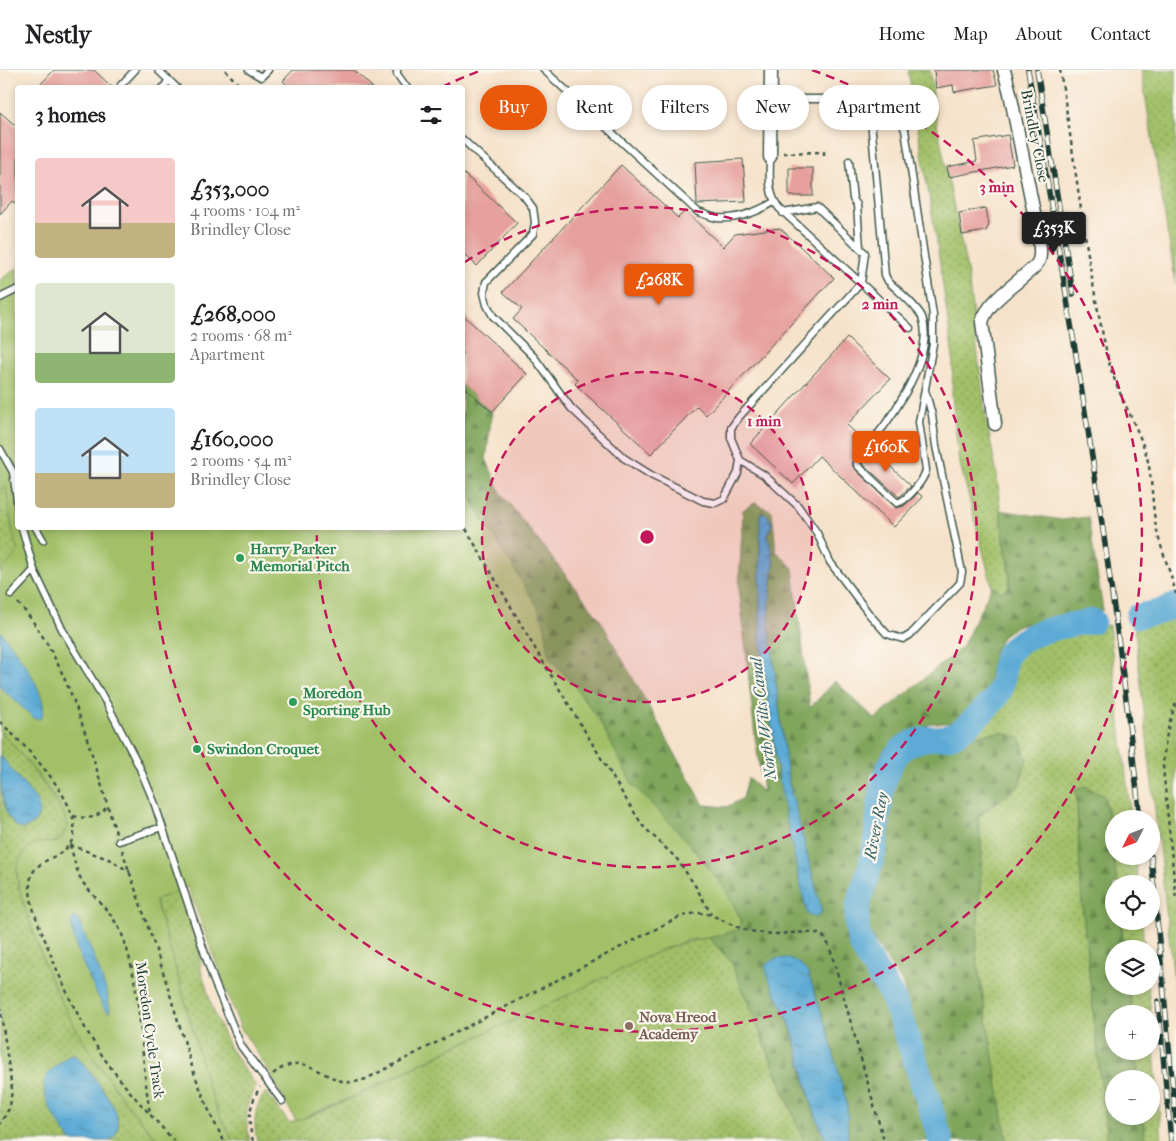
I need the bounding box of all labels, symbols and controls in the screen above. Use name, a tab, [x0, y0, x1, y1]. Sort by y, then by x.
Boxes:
text: Nestly	[25, 21, 91, 49]
text: Home	[878, 24, 925, 45]
text: Map	[953, 24, 988, 45]
text: About	[1016, 24, 1062, 45]
text: Contact	[1090, 24, 1151, 45]
chip: Buy	[480, 85, 547, 130]
chip: Rent	[557, 85, 632, 130]
chip: Filters	[642, 85, 727, 130]
chip: New	[737, 85, 809, 130]
chip: Apartment	[819, 85, 939, 130]
street label: Brindley Close	[1017, 88, 1053, 185]
icon: filters	[417, 101, 445, 129]
text: 3 homes	[35, 103, 106, 127]
text: £353,000	[190, 177, 269, 201]
icon: home	[75, 178, 135, 238]
text: 3 min	[980, 178, 1015, 196]
text: 4 rooms · 104 m²	[190, 201, 300, 220]
pin: £353K	[1019, 212, 1089, 254]
text: £353K	[1033, 218, 1075, 237]
text: Brindley Close	[190, 220, 291, 239]
pin: £268K	[624, 264, 694, 306]
text: £268K	[635, 270, 683, 289]
text: 2 min	[862, 295, 899, 313]
text: £268,000	[190, 302, 276, 326]
icon: home	[75, 303, 135, 363]
text: 2 rooms · 68 m²	[190, 326, 292, 345]
text: Apartment	[190, 345, 265, 364]
text: 1 min	[747, 412, 781, 430]
text: £160,000	[190, 427, 273, 451]
icon: home	[75, 428, 135, 488]
pin: £160K	[851, 430, 921, 473]
text: £160K	[863, 437, 909, 456]
text: 2 rooms · 54 m²	[190, 451, 291, 470]
text: Brindley Close	[190, 470, 291, 489]
centre of rings	[638, 528, 656, 546]
place label: Harry Parker Memorial Pitch	[249, 540, 350, 575]
marker: Harry Parker Memorial Pitch	[234, 552, 246, 564]
water label: North Wilts Canal	[746, 655, 780, 782]
place label: Moredon Sporting Hub	[302, 684, 391, 719]
marker: Moredon Sporting Hub	[287, 696, 299, 708]
place label: Swindon Croquet	[207, 740, 320, 758]
marker: Swindon Croquet	[191, 743, 203, 755]
water label: River Ray	[860, 790, 892, 862]
north arrow	[1105, 810, 1160, 865]
map controls	[1105, 810, 1160, 1125]
button: locate	[1105, 875, 1160, 930]
button: layers	[1105, 940, 1160, 995]
street label: Moredon Cycle Track	[131, 960, 169, 1100]
button: +	[1105, 1005, 1160, 1060]
place label: Nova Hreod Academy	[638, 1008, 717, 1043]
marker: Nova Hreod Academy	[623, 1020, 635, 1032]
button: −	[1105, 1070, 1160, 1125]

